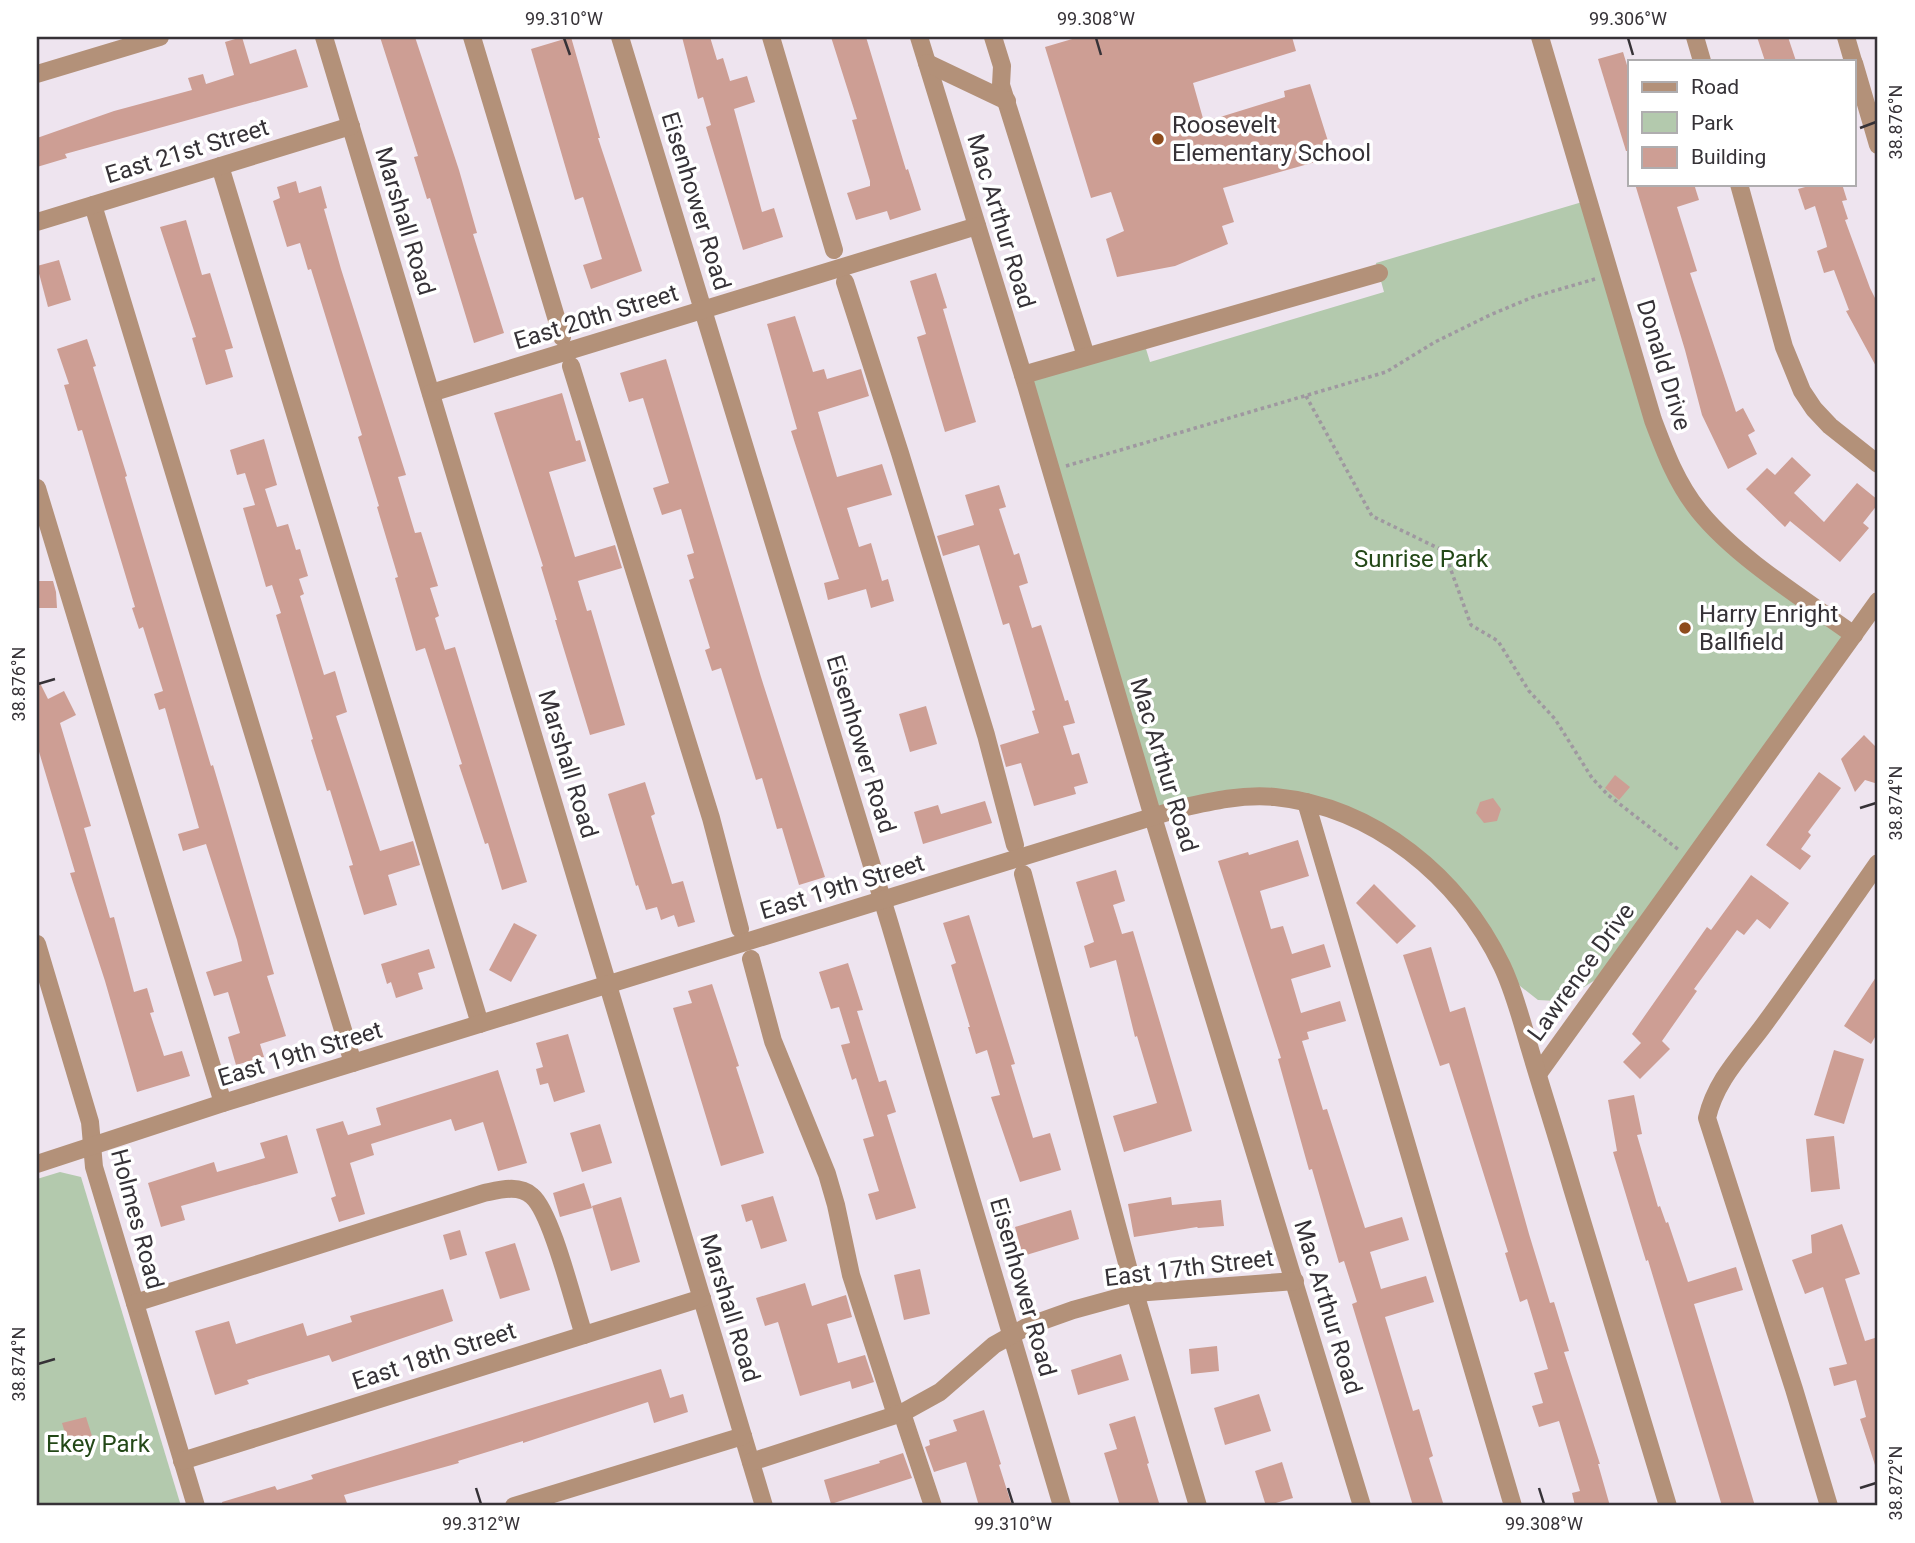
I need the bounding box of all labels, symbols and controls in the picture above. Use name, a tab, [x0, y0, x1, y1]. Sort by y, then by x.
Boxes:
text: 99.310°W	[525, 8, 603, 29]
text: 99.308°W	[1057, 8, 1135, 29]
text: 99.306°W	[1589, 8, 1667, 29]
legend	[1628, 60, 1856, 186]
text: Road	[1691, 75, 1739, 99]
text: 38.876°N	[1885, 85, 1906, 159]
street label: Eisenhower Road	[656, 109, 736, 293]
place label: Roosevelt Elementary School	[1172, 111, 1371, 167]
text: Park	[1691, 111, 1734, 135]
street label: East 21st Street	[102, 113, 272, 189]
street label: Mac Arthur Road	[961, 131, 1041, 311]
marker: Roosevelt Elementary School	[1150, 131, 1166, 147]
street label: Marshall Road	[369, 144, 441, 298]
text: Building	[1691, 145, 1766, 169]
street label: East 20th Street	[511, 279, 682, 355]
street label: Donald Drive	[1631, 296, 1697, 434]
park label: Sunrise Park	[1354, 545, 1489, 573]
place label: Harry Enright Ballfield	[1699, 600, 1839, 656]
marker: Harry Enright Ballfield	[1677, 620, 1693, 636]
text: 38.876°N	[8, 647, 29, 721]
street label: Eisenhower Road	[821, 652, 901, 836]
street label: Mac Arthur Road	[1124, 675, 1204, 855]
street label: Marshall Road	[532, 687, 604, 841]
text: 38.874°N	[1885, 766, 1906, 840]
street label: East 19th Street	[757, 849, 928, 925]
street label: Lawrence Drive	[1522, 898, 1640, 1046]
street label: East 19th Street	[215, 1016, 386, 1092]
street label: Holmes Road	[105, 1146, 169, 1292]
street label: Eisenhower Road	[984, 1194, 1062, 1380]
street label: Mac Arthur Road	[1288, 1217, 1368, 1397]
street label: Marshall Road	[694, 1231, 766, 1385]
street label: East 17th Street	[1103, 1244, 1275, 1292]
street label: East 18th Street	[349, 1316, 519, 1396]
text: 38.874°N	[8, 1327, 29, 1401]
park label: Ekey Park	[46, 1430, 151, 1458]
text: 38.872°N	[1885, 1446, 1906, 1520]
text: 99.312°W	[442, 1513, 520, 1534]
text: 99.310°W	[974, 1513, 1052, 1534]
text: 99.308°W	[1505, 1513, 1583, 1534]

